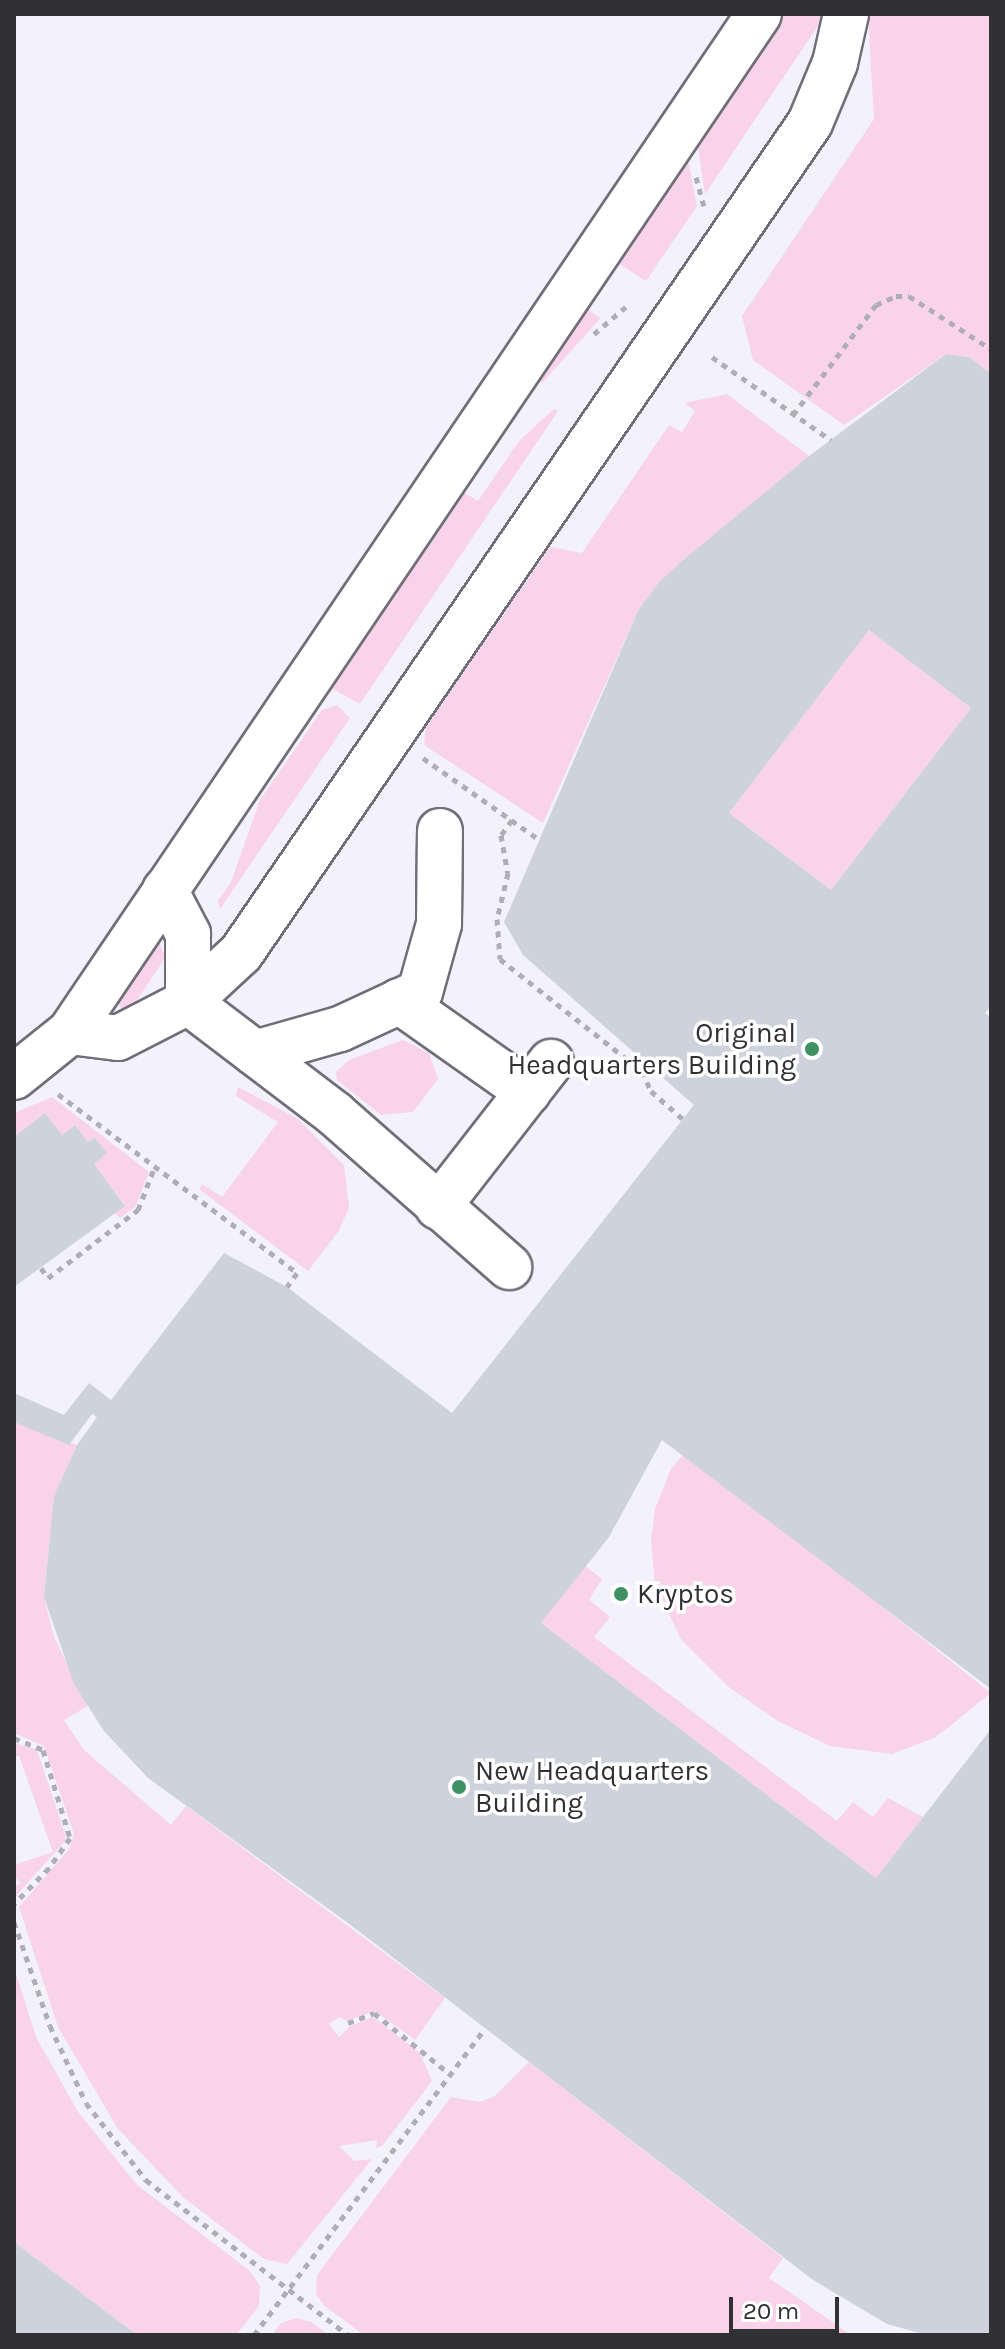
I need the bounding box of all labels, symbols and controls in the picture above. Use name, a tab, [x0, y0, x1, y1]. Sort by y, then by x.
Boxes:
place label: Original Headquarters Building	[507, 1016, 796, 1082]
marker: Original Headquarters Building	[803, 1040, 821, 1058]
place label: Kryptos	[637, 1577, 734, 1611]
marker: Kryptos	[612, 1585, 630, 1603]
place label: New Headquarters Building	[475, 1754, 709, 1820]
marker: New Headquarters Building	[450, 1778, 468, 1796]
scale bar	[733, 2281, 843, 2331]
text: 20 m	[743, 2297, 799, 2325]

